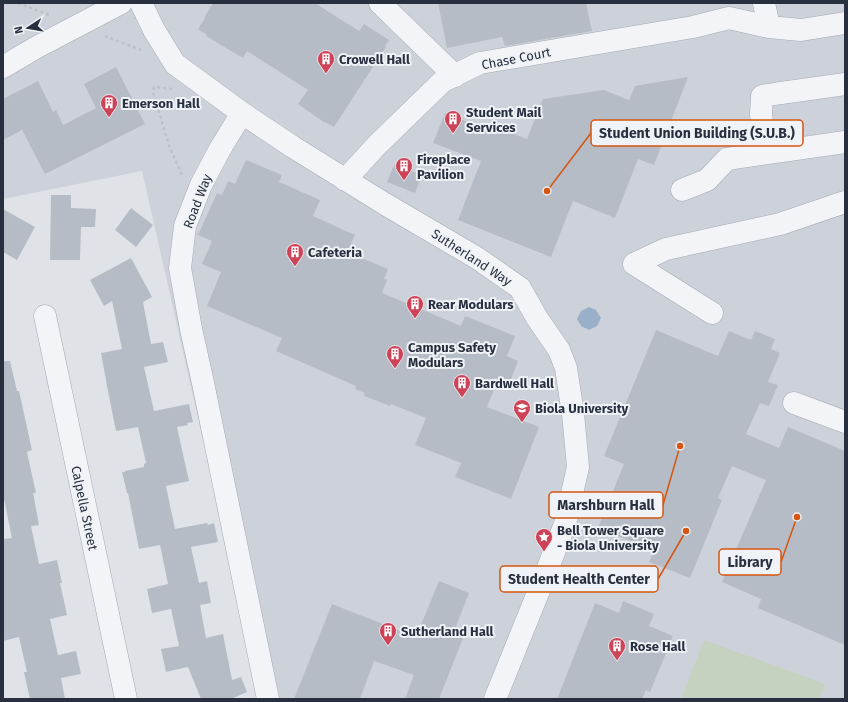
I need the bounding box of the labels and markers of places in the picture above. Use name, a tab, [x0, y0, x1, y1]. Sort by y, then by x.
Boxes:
building icon: Crowell Hall	[316, 49, 336, 74]
place label: Crowell Hall	[339, 52, 410, 67]
building icon: Emerson Hall	[99, 93, 119, 118]
place label: Emerson Hall	[122, 96, 200, 111]
place label: Student Mail Services	[466, 105, 541, 135]
building icon: Student Mail Services	[443, 109, 463, 134]
callout: Student Union Building (S.U.B.)	[591, 120, 803, 146]
place label: Fireplace Pavilion	[417, 152, 470, 182]
building icon: Fireplace Pavilion	[394, 156, 414, 181]
building icon: Cafeteria	[285, 242, 305, 267]
place label: Cafeteria	[308, 245, 362, 260]
building icon: Rear Modulars	[405, 294, 425, 319]
place label: Rear Modulars	[428, 297, 514, 312]
place label: Campus Safety Modulars	[408, 340, 496, 370]
building icon: Campus Safety Modulars	[385, 344, 405, 369]
building icon: Bardwell Hall	[452, 373, 472, 398]
place label: Bardwell Hall	[475, 376, 554, 391]
school or university icon: Biola University	[512, 398, 532, 423]
place label: Biola University	[535, 401, 629, 416]
callout: Marshburn Hall	[549, 492, 663, 518]
place label: Bell Tower Square - Biola University	[557, 523, 664, 553]
place icon: Bell Tower Square - Biola University	[534, 527, 554, 552]
callout: Library	[719, 549, 781, 575]
callout: Student Health Center	[500, 566, 658, 592]
building icon: Sutherland Hall	[378, 621, 398, 646]
place label: Sutherland Hall	[401, 624, 494, 639]
building icon: Rose Hall	[607, 636, 627, 661]
place label: Rose Hall	[630, 639, 685, 654]

